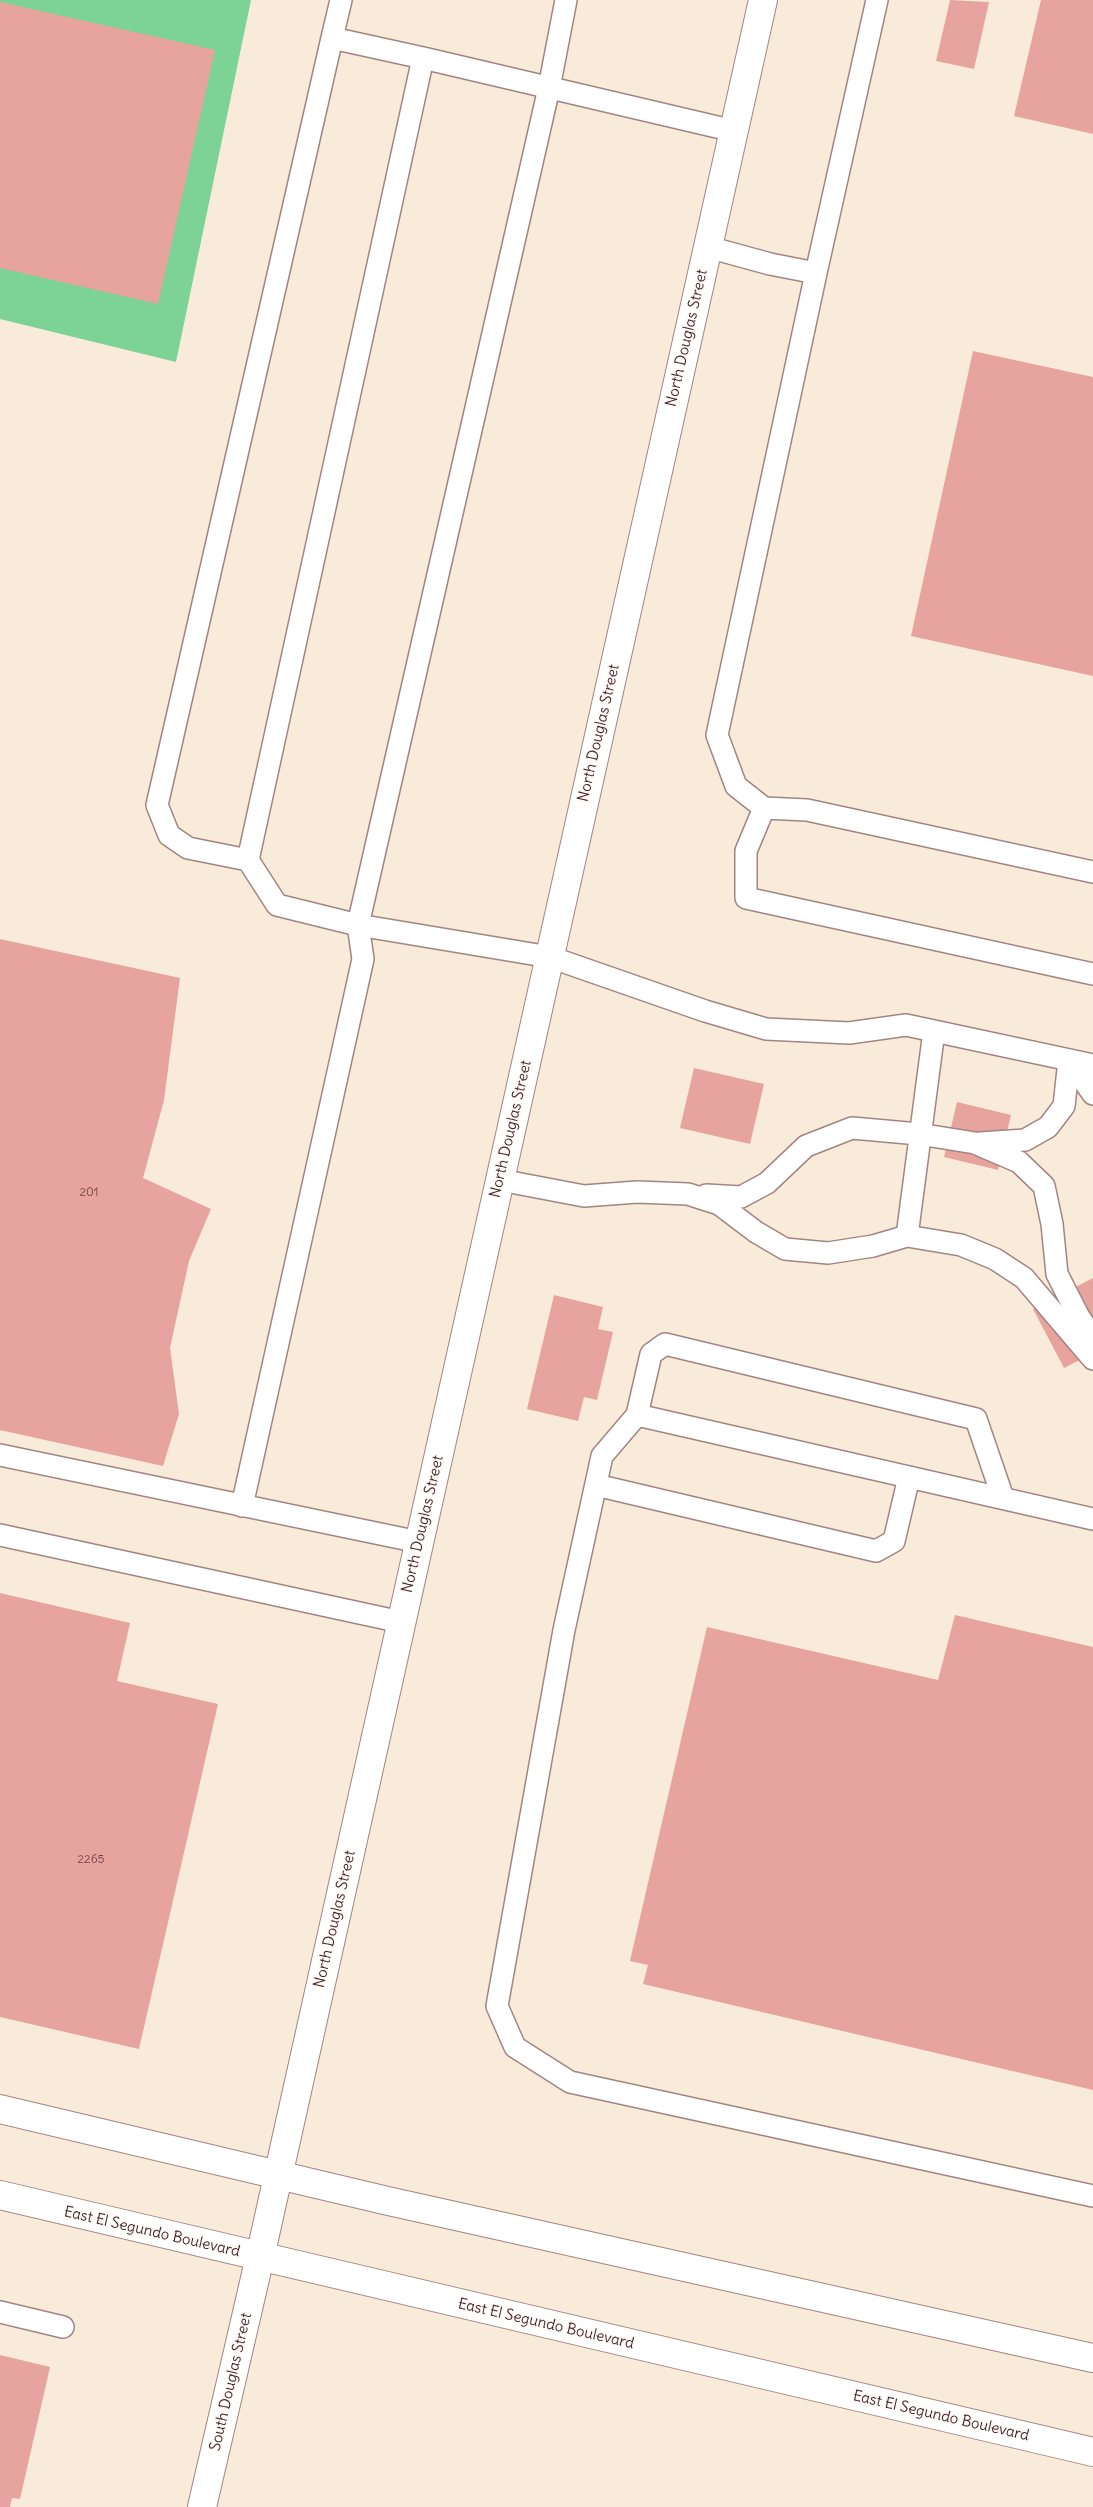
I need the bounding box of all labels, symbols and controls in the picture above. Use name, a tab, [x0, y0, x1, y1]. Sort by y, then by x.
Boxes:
street label: North Douglas Street	[662, 268, 712, 408]
street label: North Douglas Street	[574, 663, 624, 803]
street label: North Douglas Street	[486, 1059, 536, 1199]
house number: 201	[79, 1186, 99, 1200]
street label: North Douglas Street	[398, 1454, 448, 1594]
street label: North Douglas Street	[310, 1849, 360, 1989]
house number: 2265	[78, 1853, 104, 1867]
street label: East El Segundo Boulevard	[62, 2203, 242, 2261]
street label: East El Segundo Boulevard	[456, 2295, 636, 2353]
street label: South Douglas Street	[206, 2311, 256, 2453]
street label: East El Segundo Boulevard	[851, 2387, 1031, 2445]

